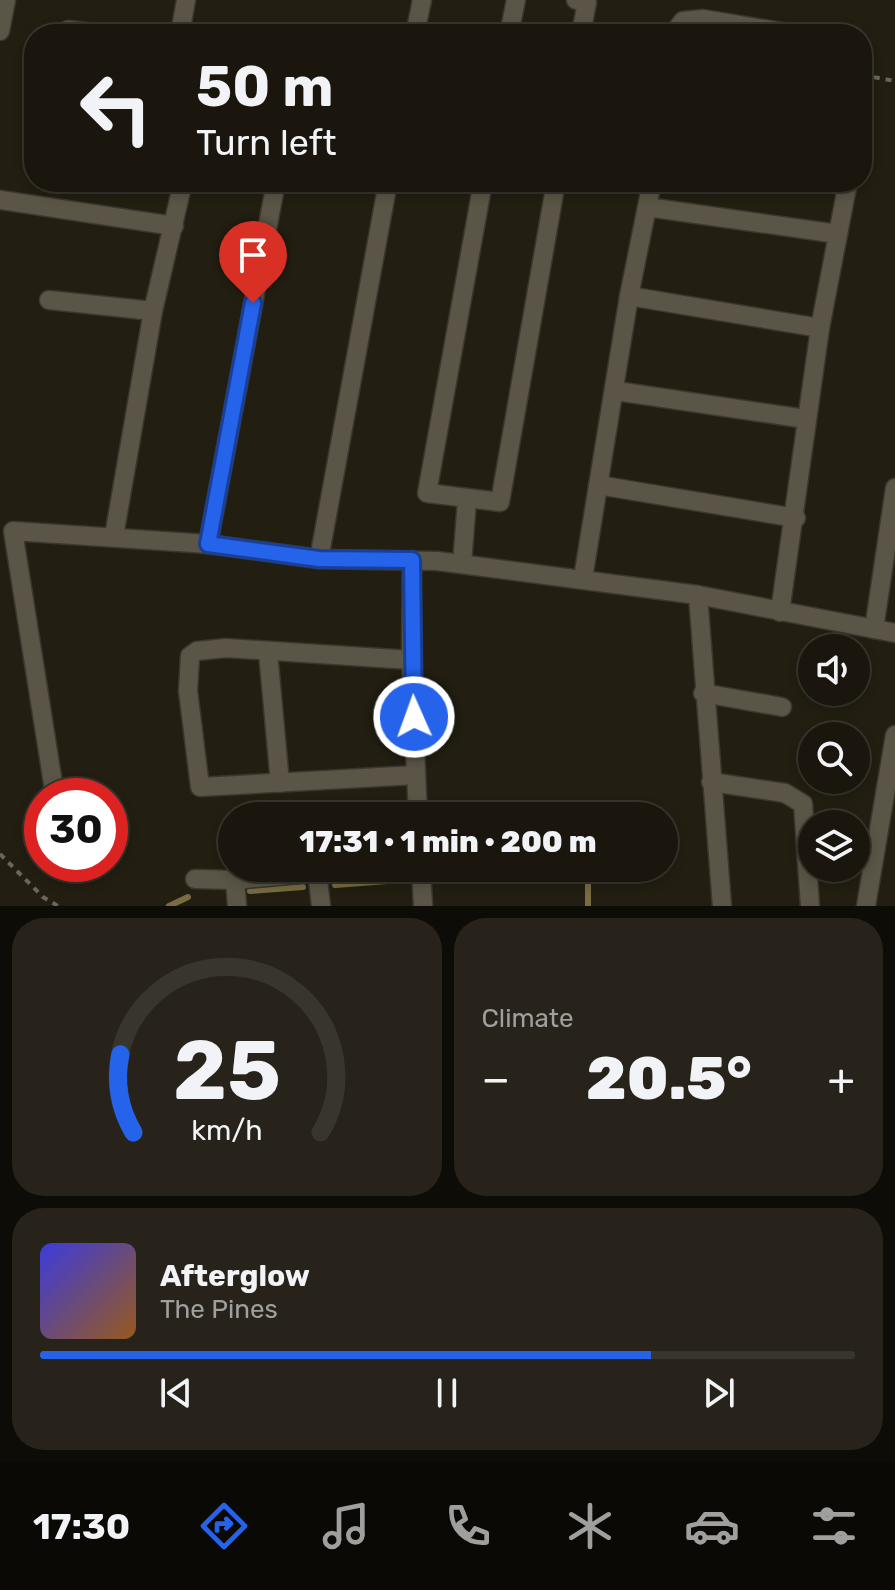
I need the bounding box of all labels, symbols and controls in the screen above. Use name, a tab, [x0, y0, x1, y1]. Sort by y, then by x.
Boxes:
text: 50 m	[196, 54, 333, 120]
icon: left	[64, 56, 168, 160]
text: Turn left	[196, 121, 337, 164]
pin	[219, 221, 287, 303]
icon: arrive	[231, 233, 275, 277]
map controls	[798, 634, 870, 882]
button: sound	[798, 634, 870, 706]
position arrow	[372, 675, 456, 759]
button: search	[798, 722, 870, 794]
speed limit sign: 30	[24, 778, 128, 882]
button: layers	[798, 810, 870, 882]
text: 17:31 · 1 min · 200 m	[299, 824, 597, 860]
text: Climate	[482, 1003, 574, 1034]
text: 25	[173, 1021, 281, 1120]
text: 20.5°	[586, 1043, 752, 1114]
text: −	[482, 1053, 510, 1105]
text: +	[828, 1053, 855, 1105]
text: km/h	[191, 1113, 262, 1147]
text: Afterglow	[160, 1258, 310, 1294]
text: The Pines	[160, 1294, 278, 1325]
icon: previous	[154, 1371, 198, 1415]
icon: pause	[425, 1371, 469, 1415]
icon: next	[697, 1371, 741, 1415]
icon: directions	[196, 1498, 252, 1554]
icon: music	[318, 1498, 374, 1554]
icon: phone	[440, 1498, 496, 1554]
icon: climate	[562, 1498, 618, 1554]
icon: car	[684, 1498, 740, 1554]
icon: filters	[806, 1498, 862, 1554]
text: 17:30	[33, 1505, 130, 1548]

